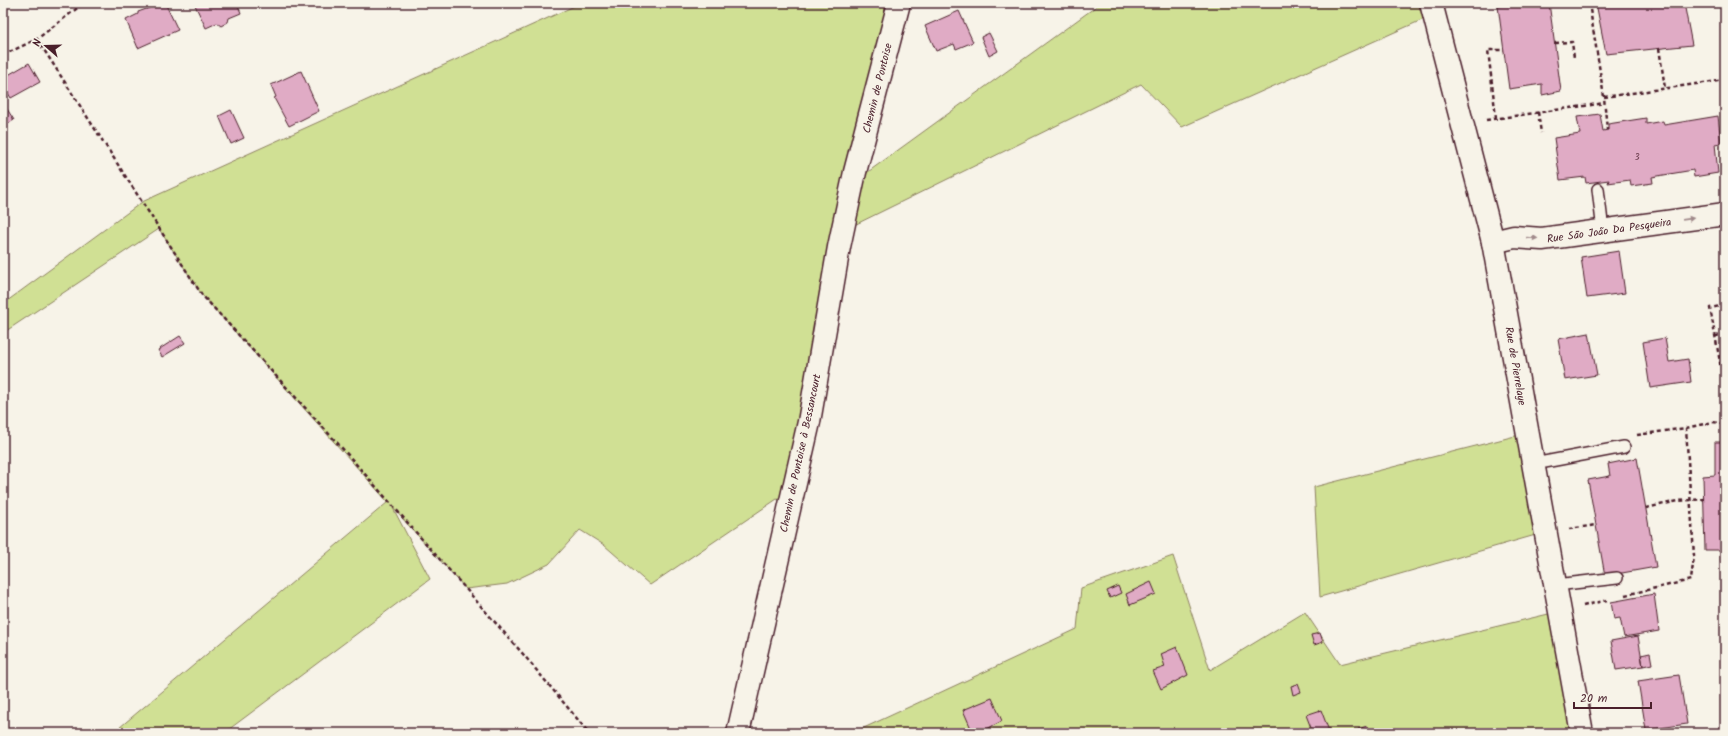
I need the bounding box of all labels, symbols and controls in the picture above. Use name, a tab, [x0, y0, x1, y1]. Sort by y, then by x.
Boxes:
north arrow	[26, 26, 66, 66]
text: N	[28, 37, 47, 49]
street label: Chemin de Pontoise	[858, 41, 898, 135]
house number: 3	[1634, 150, 1640, 165]
street label: Rue São João Da Pesqueira	[1546, 213, 1672, 249]
one-way arrow	[1682, 216, 1695, 222]
one-way arrow	[1526, 234, 1538, 241]
street label: Rue de Pierrelaye	[1499, 325, 1531, 407]
street label: Chemin de Pontoise à Bessancourt	[775, 372, 827, 534]
scale bar	[1574, 684, 1651, 710]
text: 20 m	[1580, 689, 1608, 708]

